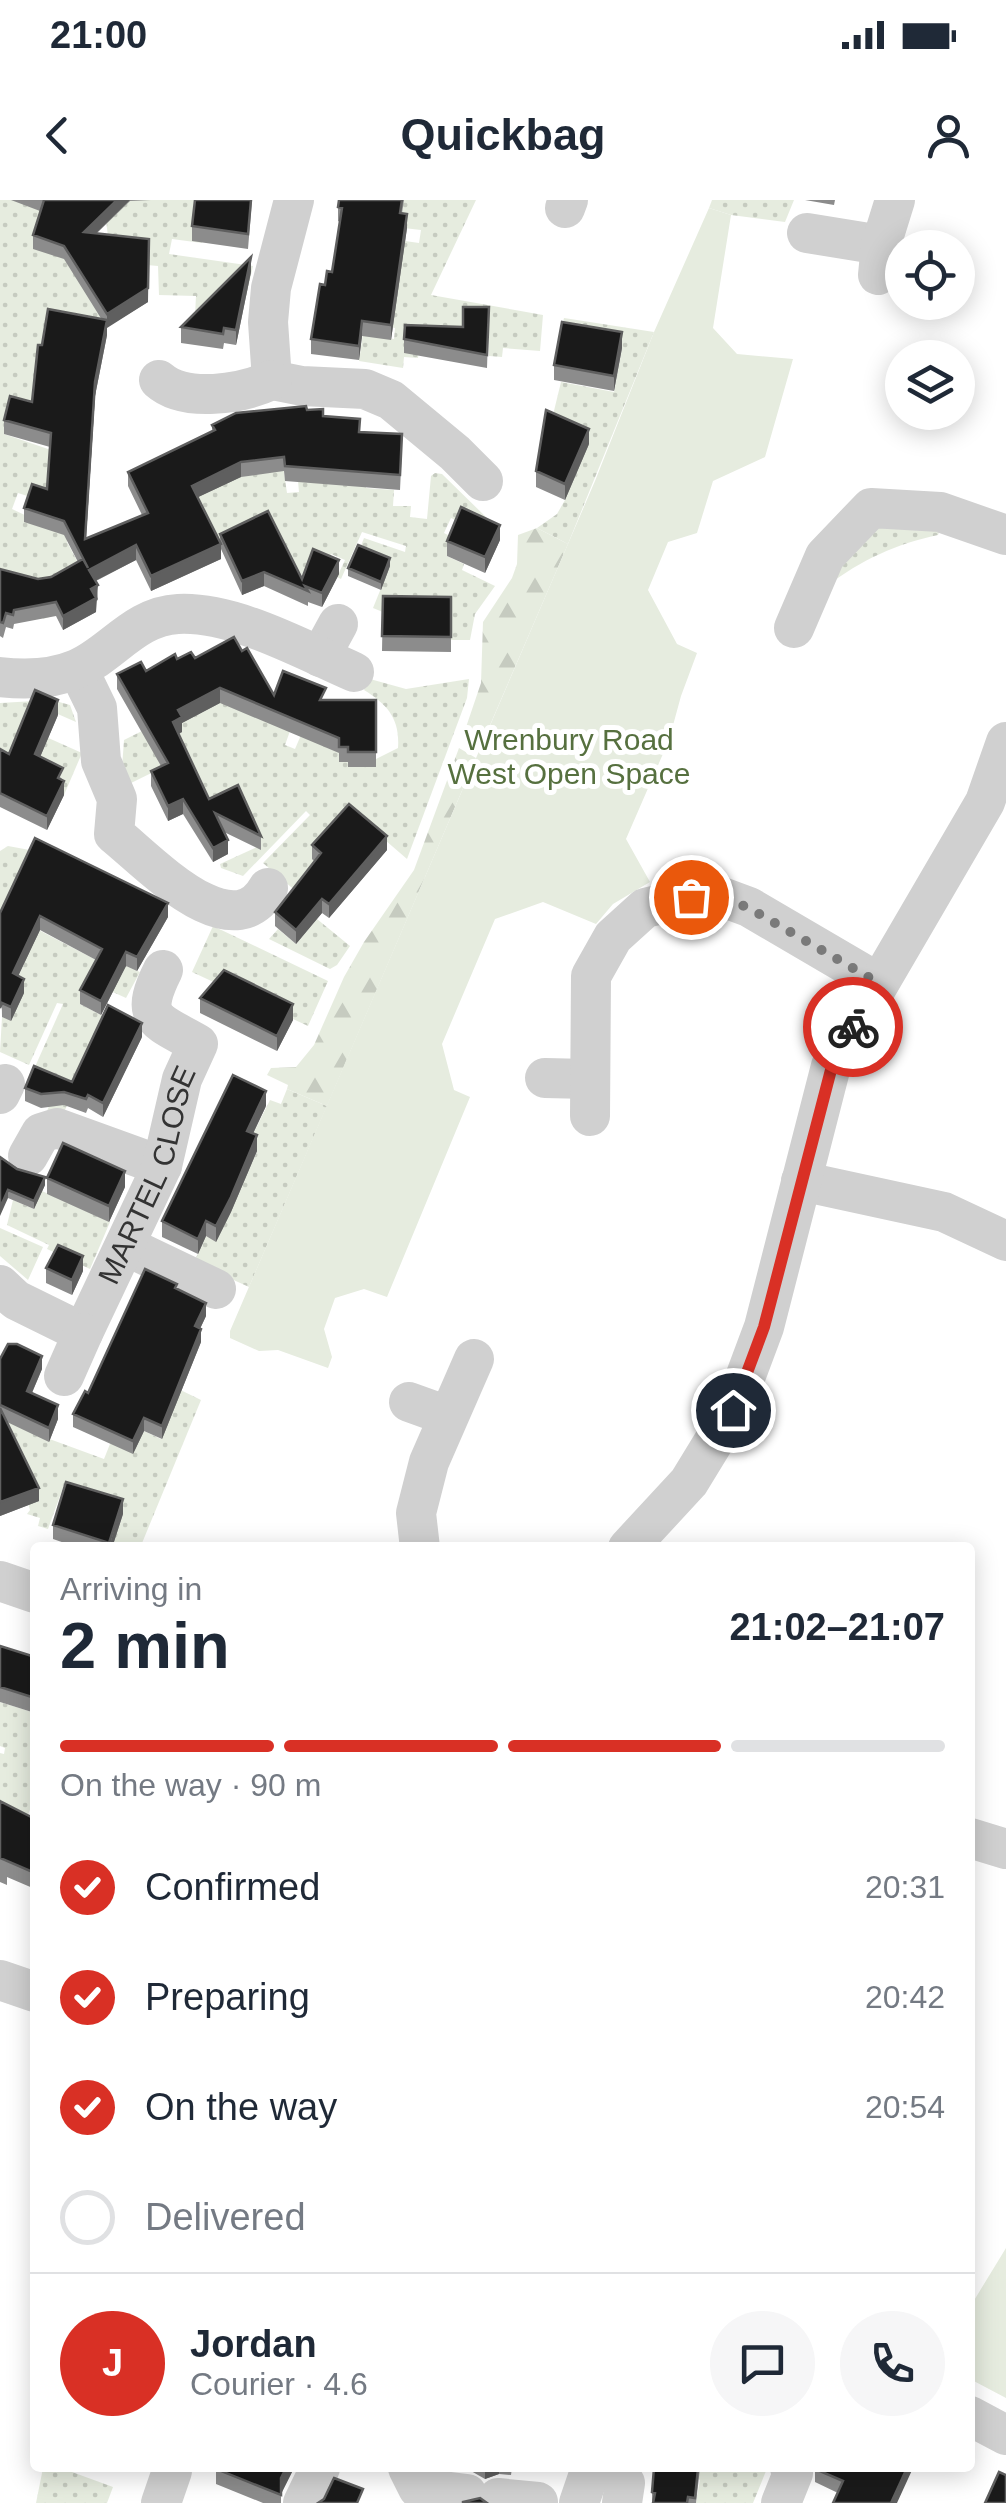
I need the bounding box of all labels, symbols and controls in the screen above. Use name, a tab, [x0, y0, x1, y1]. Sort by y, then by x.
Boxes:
text: 21:00	[50, 14, 147, 56]
icon: back	[30, 108, 85, 163]
icon: person	[921, 108, 976, 163]
text: Quickbag	[400, 109, 606, 160]
map controls	[885, 230, 975, 430]
button: locate	[885, 230, 975, 320]
button: layers	[885, 340, 975, 430]
park label: Wrenbury Road West Open Space	[448, 723, 690, 790]
pin	[649, 855, 734, 940]
icon: bag	[664, 870, 719, 925]
courier	[803, 977, 903, 1077]
icon: bike	[826, 1000, 881, 1055]
street label: MARTEL CLOSE	[92, 1061, 202, 1289]
pin	[691, 1368, 776, 1453]
icon: home	[706, 1383, 761, 1438]
text: Arriving in	[60, 1571, 202, 1607]
text: 21:02–21:07	[729, 1606, 945, 1648]
text: 2 min	[60, 1609, 230, 1682]
text: On the way · 90 m	[60, 1767, 321, 1803]
icon: check	[60, 1860, 115, 1915]
text: Confirmed	[145, 1866, 320, 1908]
text: 20:31	[865, 1869, 945, 1905]
icon: check	[60, 1970, 115, 2025]
text: Preparing	[145, 1976, 310, 2018]
text: 20:42	[865, 1979, 945, 2015]
icon: check	[60, 2080, 115, 2135]
text: On the way	[145, 2086, 337, 2128]
text: 20:54	[865, 2089, 945, 2125]
text: Delivered	[145, 2196, 306, 2238]
button: chat	[710, 2311, 815, 2416]
button: phone	[840, 2311, 945, 2416]
text: Jordan	[190, 2323, 317, 2365]
text: J	[102, 2342, 123, 2384]
text: Courier · 4.6	[190, 2366, 368, 2402]

